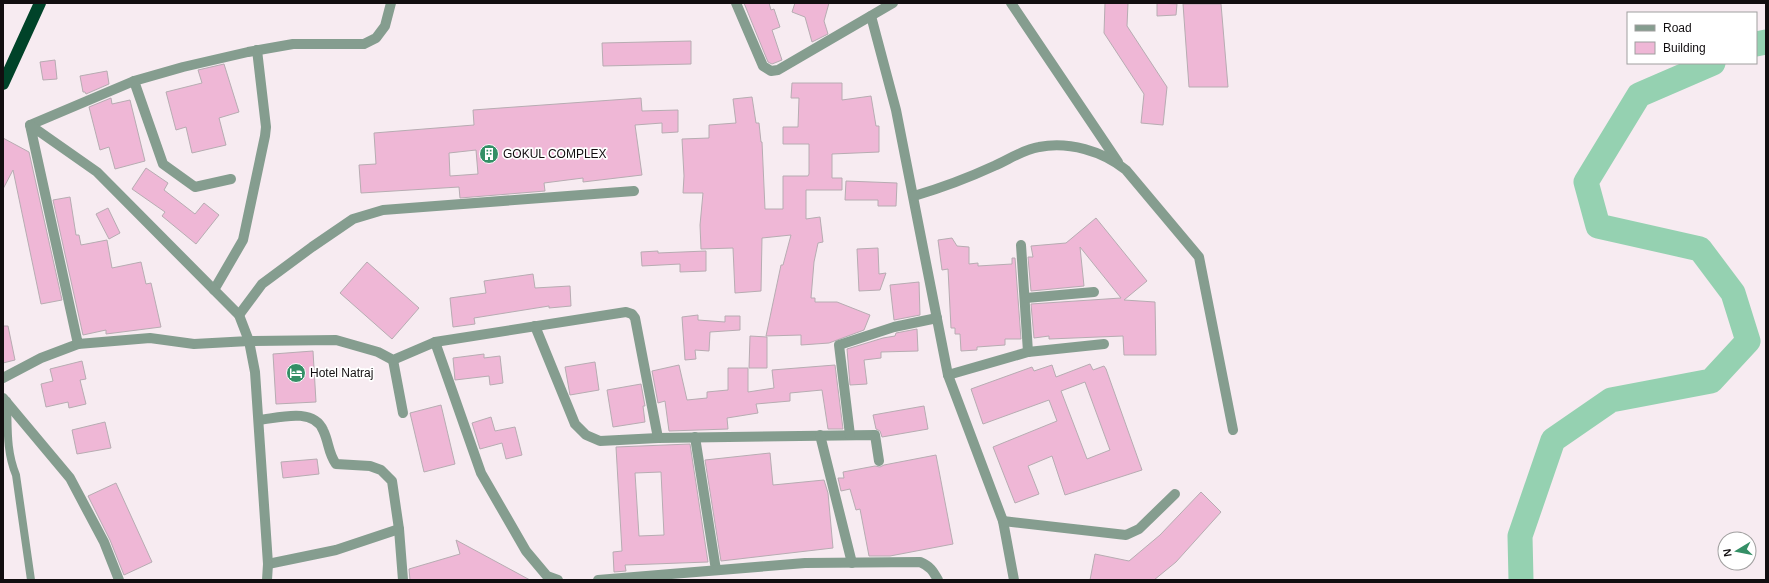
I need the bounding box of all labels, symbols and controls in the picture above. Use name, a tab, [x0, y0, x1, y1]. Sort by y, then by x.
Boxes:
legend	[1627, 12, 1757, 64]
text: Road	[1663, 21, 1692, 35]
text: Building	[1663, 41, 1706, 55]
building icon: GOKUL COMPLEX	[478, 143, 500, 165]
place label: GOKUL COMPLEX	[503, 147, 607, 161]
hotel icon: Hotel Natraj	[285, 362, 307, 384]
place label: Hotel Natraj	[310, 366, 373, 380]
north arrow	[1717, 531, 1757, 571]
text: N	[1721, 548, 1734, 558]

